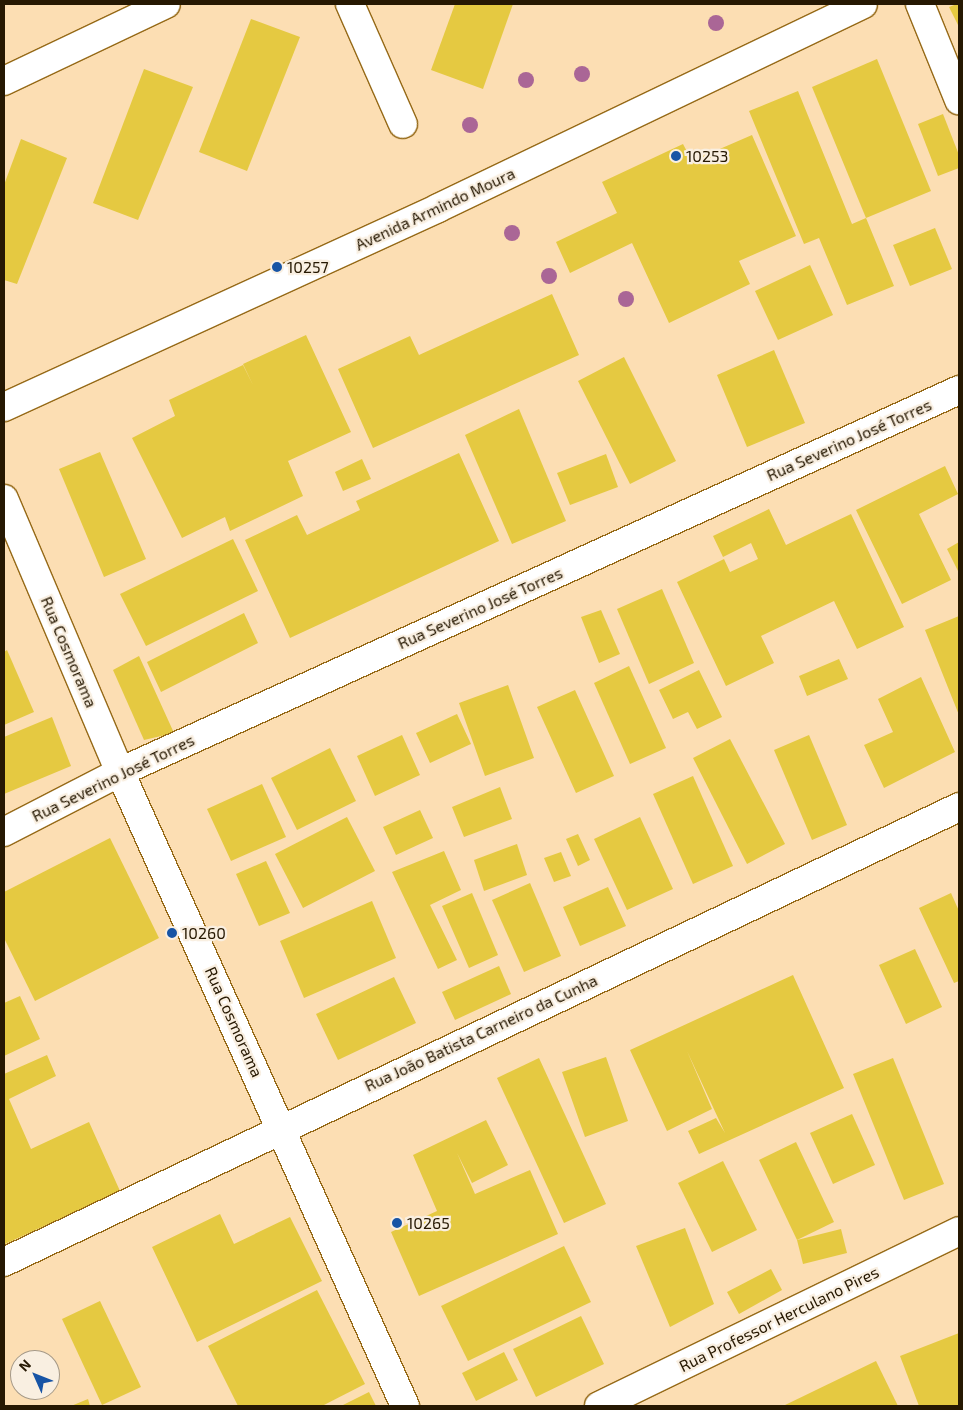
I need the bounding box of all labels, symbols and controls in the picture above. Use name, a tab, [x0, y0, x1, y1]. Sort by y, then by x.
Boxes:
place label: 10253	[686, 146, 728, 166]
marker: 10253	[670, 150, 682, 162]
street label: Avenida Armindo Moura	[352, 163, 518, 255]
place label: 10257	[287, 257, 329, 277]
marker: 10257	[271, 261, 283, 273]
street label: Rua Severino José Torres	[763, 395, 935, 485]
street label: Rua Severino José Torres	[394, 563, 566, 653]
street label: Rua Cosmorama	[37, 594, 101, 710]
street label: Rua Severino José Torres	[28, 730, 198, 826]
place label: 10260	[182, 923, 226, 943]
marker: 10260	[166, 927, 178, 939]
street label: Rua Cosmorama	[201, 964, 267, 1080]
street label: Rua João Batista Carneiro da Cunha	[361, 970, 601, 1096]
place label: 10265	[407, 1213, 450, 1233]
marker: 10265	[391, 1217, 403, 1229]
street label: Rua Professor Herculano Pires	[676, 1262, 882, 1376]
north arrow	[10, 1350, 60, 1400]
text: N	[15, 1355, 34, 1374]

